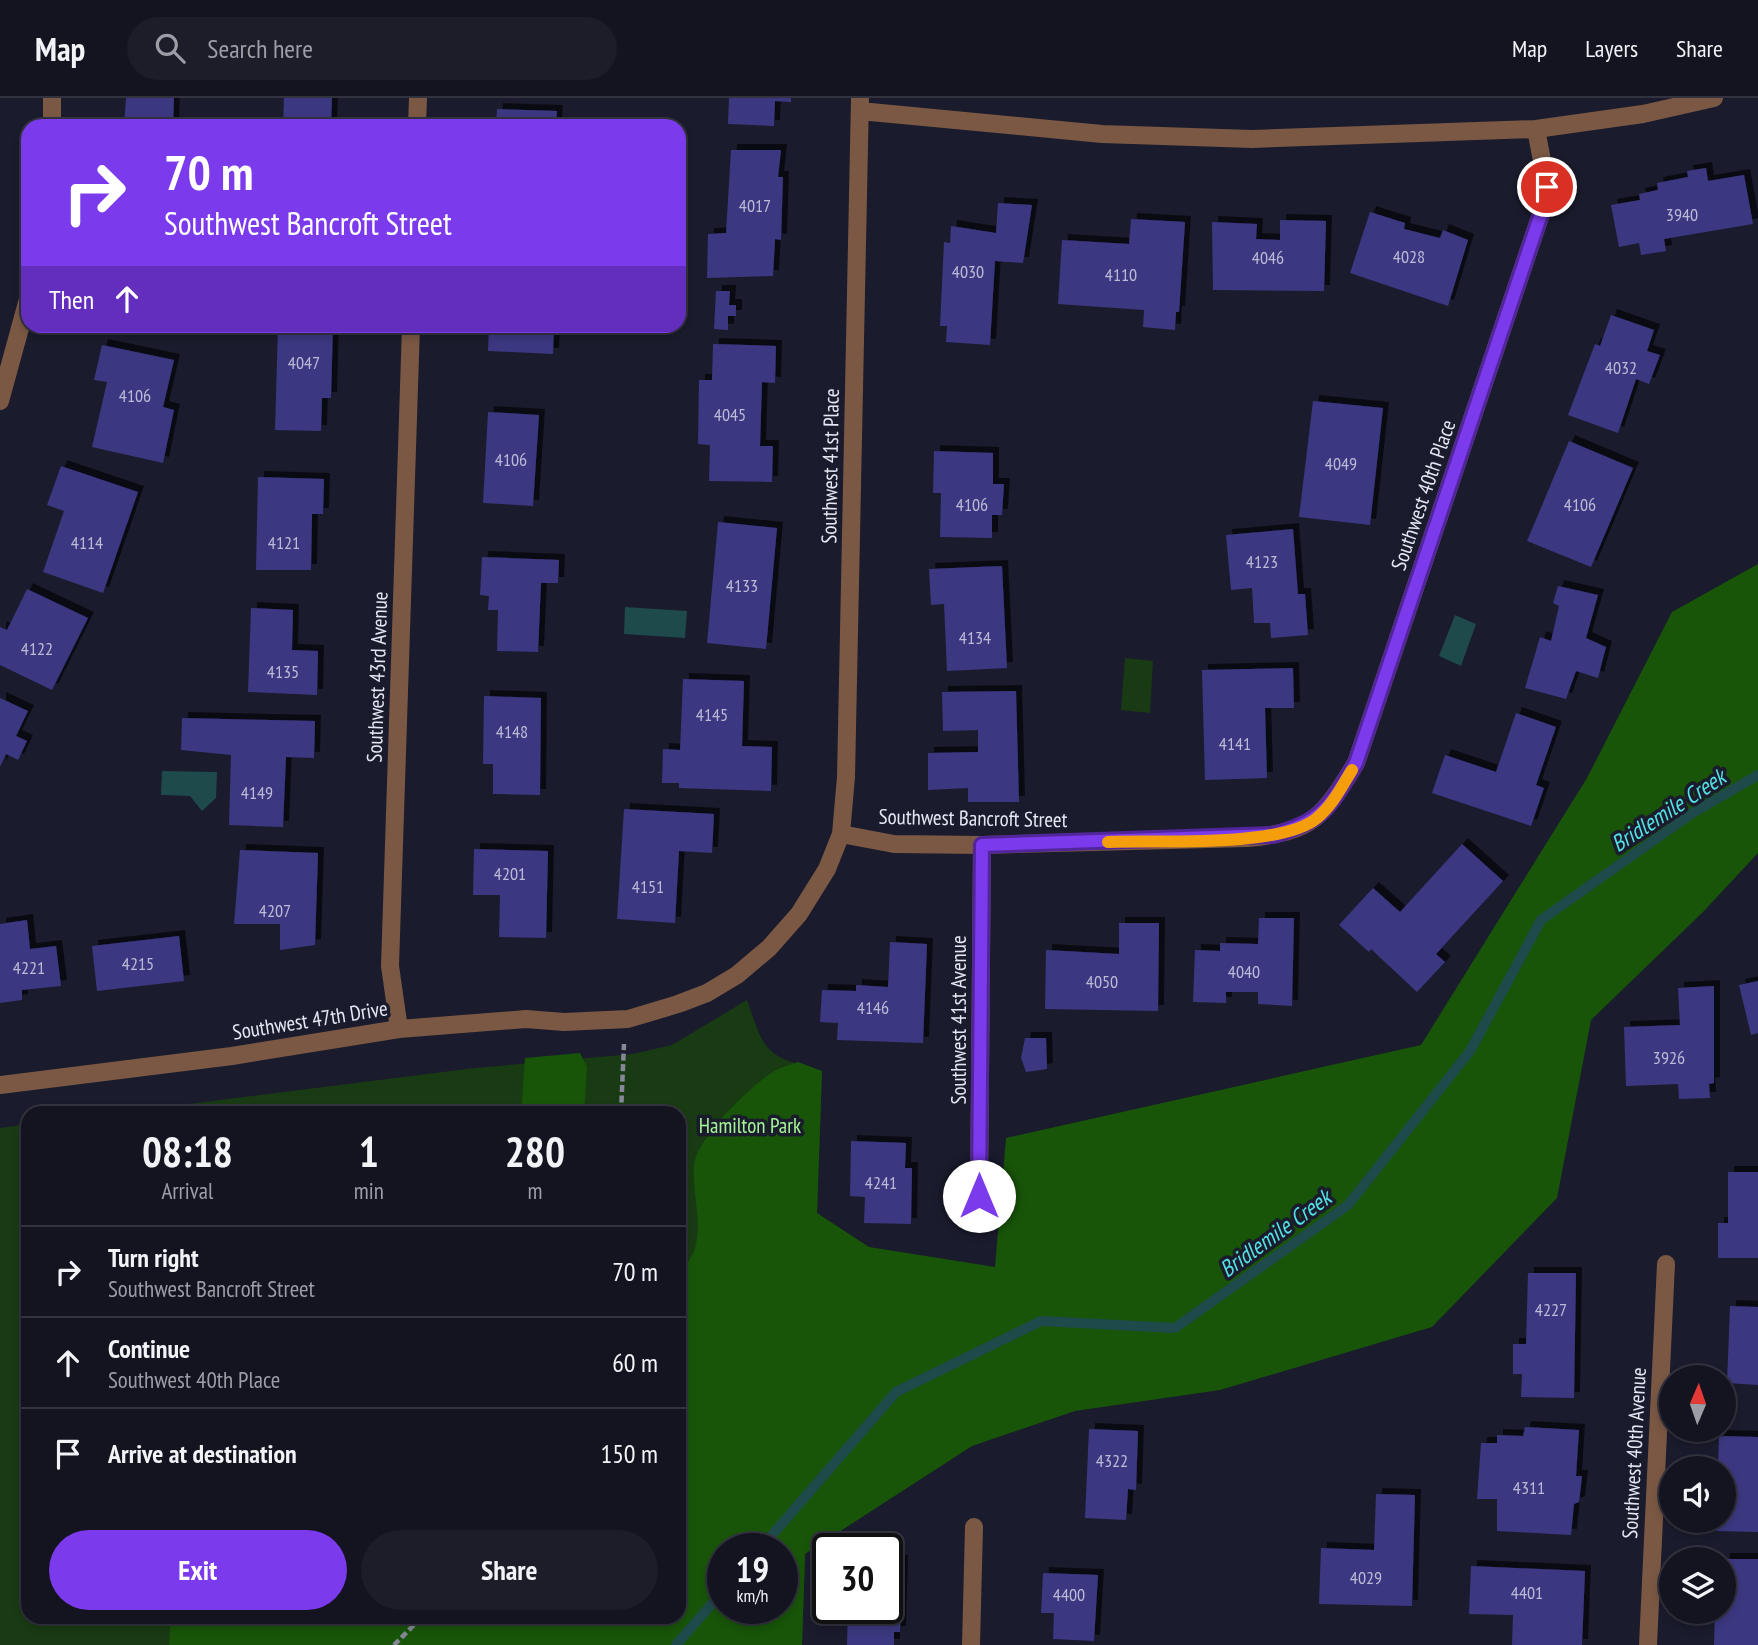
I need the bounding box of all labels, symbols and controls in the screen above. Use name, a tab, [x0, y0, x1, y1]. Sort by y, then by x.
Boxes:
search box	[127, 17, 617, 80]
text: Map	[35, 27, 85, 70]
icon: search	[151, 29, 189, 67]
text: Search here	[207, 32, 313, 65]
text: Map	[1512, 33, 1547, 64]
text: Layers	[1585, 33, 1638, 64]
text: Share	[1676, 33, 1723, 64]
text: 70 m	[164, 140, 253, 204]
icon: right	[49, 147, 140, 238]
pin	[1517, 157, 1577, 217]
icon: arrive	[1528, 168, 1566, 206]
house number: 4017	[739, 194, 771, 217]
text: Southwest Bancroft Street	[164, 202, 452, 244]
house number: 3940	[1666, 203, 1698, 226]
house number: 4028	[1393, 245, 1425, 268]
house number: 4046	[1252, 246, 1284, 269]
house number: 4030	[952, 260, 984, 283]
house number: 4110	[1105, 263, 1137, 286]
icon: ahead	[108, 280, 146, 318]
text: Then	[49, 283, 94, 316]
house number: 4047	[288, 351, 320, 374]
house number: 4032	[1605, 356, 1637, 379]
house number: 4106	[119, 384, 151, 407]
street label: Southwest 41st Place	[815, 388, 845, 544]
house number: 4045	[714, 403, 746, 426]
street label: Southwest 40th Place	[1385, 416, 1461, 574]
house number: 4106	[495, 448, 527, 471]
house number: 4049	[1325, 452, 1357, 475]
house number: 4106	[956, 493, 988, 516]
house number: 4106	[1564, 493, 1596, 516]
house number: 4114	[71, 531, 103, 554]
house number: 4121	[268, 531, 300, 554]
house number: 4123	[1246, 550, 1278, 573]
house number: 4133	[726, 574, 758, 597]
street label: Southwest 43rd Avenue	[361, 591, 393, 763]
house number: 4134	[959, 626, 991, 649]
house number: 4122	[21, 637, 53, 660]
house number: 4135	[267, 660, 299, 683]
house number: 4145	[696, 703, 728, 726]
house number: 4148	[496, 720, 528, 743]
house number: 4141	[1219, 732, 1251, 755]
water label: Bridlemile Creek	[1605, 761, 1733, 858]
house number: 4149	[241, 781, 273, 804]
street label: Southwest Bancroft Street	[878, 803, 1068, 833]
house number: 4201	[494, 862, 526, 885]
house number: 4151	[632, 875, 664, 898]
house number: 4207	[259, 899, 291, 922]
street label: Southwest 41st Avenue	[945, 935, 972, 1105]
house number: 4215	[122, 952, 154, 975]
house number: 4221	[13, 956, 45, 979]
house number: 4040	[1228, 960, 1260, 983]
house number: 4050	[1086, 970, 1118, 993]
street label: Southwest 47th Drive	[230, 994, 390, 1046]
house number: 4146	[857, 996, 889, 1019]
house number: 3926	[1653, 1046, 1685, 1069]
park label: Hamilton Park	[699, 1112, 801, 1139]
text: 08:18	[142, 1124, 233, 1179]
text: 1	[359, 1124, 379, 1179]
text: 280	[505, 1124, 565, 1179]
position arrow	[942, 1159, 1016, 1233]
house number: 4241	[865, 1171, 897, 1194]
text: Arrival	[161, 1176, 213, 1205]
text: min	[354, 1176, 384, 1205]
text: m	[527, 1176, 542, 1205]
water label: Bridlemile Creek	[1214, 1181, 1339, 1283]
text: Turn right	[108, 1241, 199, 1274]
icon: right	[49, 1253, 87, 1291]
text: 70 m	[612, 1255, 658, 1288]
text: Southwest Bancroft Street	[108, 1274, 315, 1303]
house number: 4227	[1535, 1298, 1567, 1321]
text: Continue	[108, 1332, 190, 1365]
icon: ahead	[49, 1344, 87, 1382]
text: 60 m	[612, 1346, 658, 1379]
text: Southwest 40th Place	[108, 1365, 280, 1394]
north arrow	[1659, 1365, 1736, 1442]
map controls	[1659, 1365, 1736, 1624]
street label: Southwest 40th Avenue	[1616, 1367, 1652, 1539]
icon: arrive	[49, 1435, 87, 1473]
text: Arrive at destination	[108, 1437, 297, 1470]
text: 150 m	[600, 1437, 658, 1470]
house number: 4322	[1096, 1449, 1128, 1472]
button: sound	[1659, 1456, 1736, 1533]
house number: 4311	[1513, 1476, 1545, 1499]
button: Exit	[49, 1530, 347, 1610]
button: Share	[361, 1530, 658, 1610]
speed limit sign: 30	[812, 1533, 903, 1624]
text: 19	[736, 1546, 769, 1592]
button: layers	[1659, 1547, 1736, 1624]
house number: 4029	[1350, 1566, 1382, 1589]
house number: 4401	[1511, 1581, 1543, 1604]
house number: 4400	[1053, 1583, 1085, 1606]
text: km/h	[737, 1584, 768, 1607]

